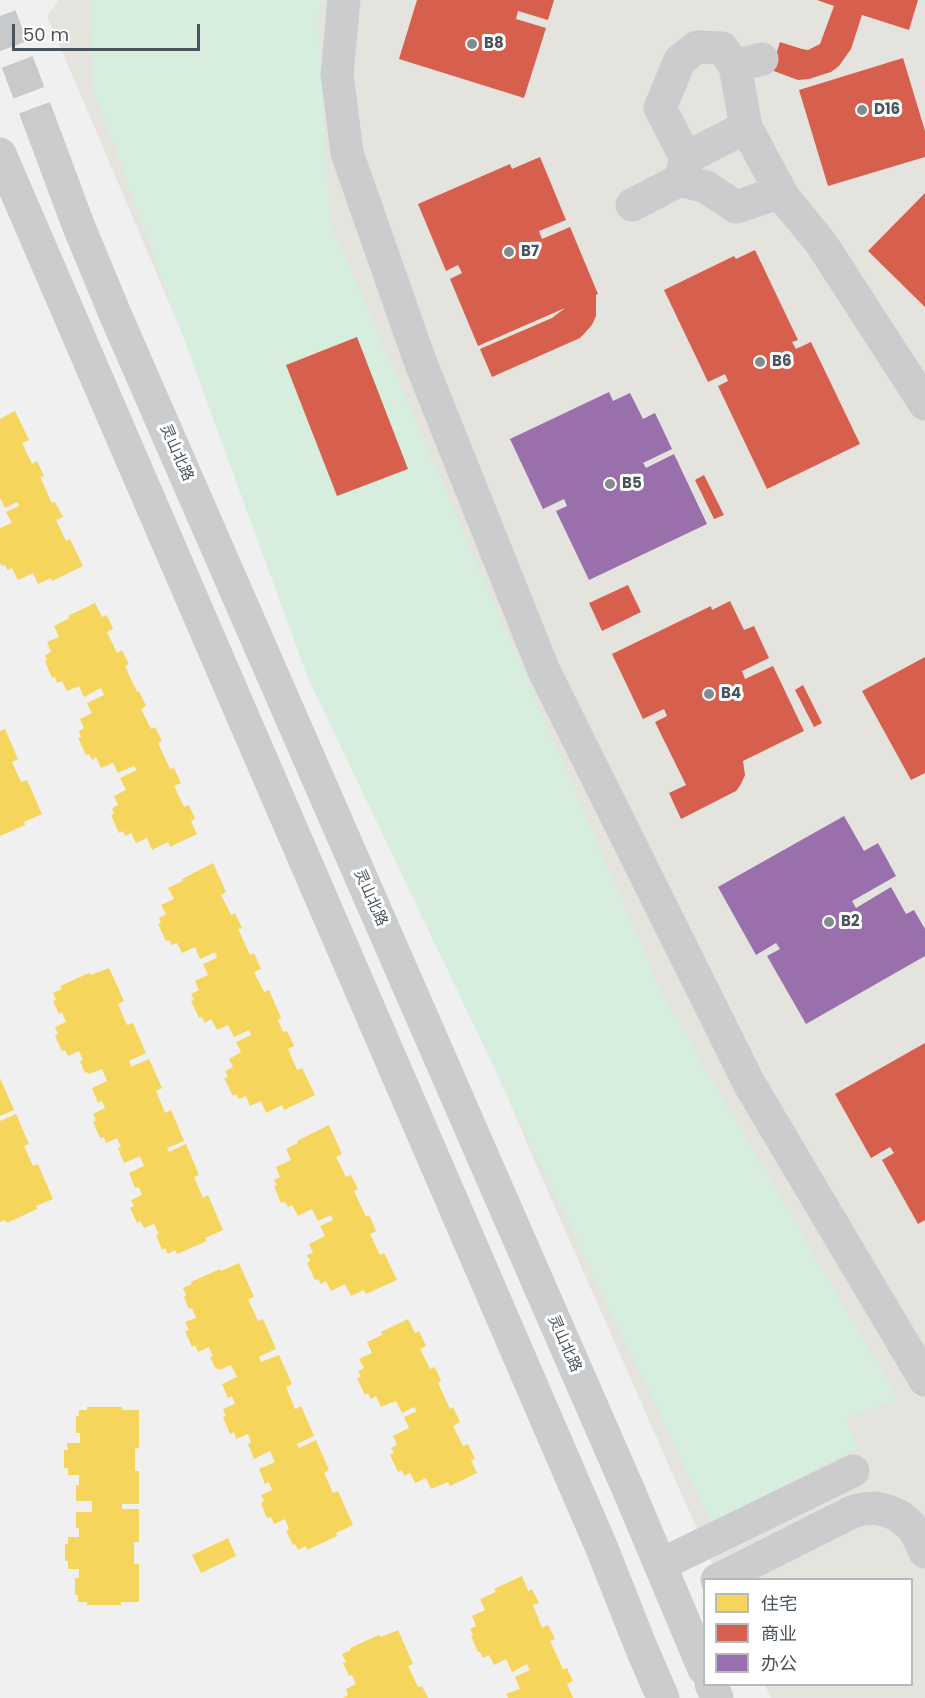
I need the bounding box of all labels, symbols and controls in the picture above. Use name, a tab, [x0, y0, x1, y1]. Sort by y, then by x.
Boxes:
scale bar	[15, 12, 202, 50]
text: 50 m	[23, 22, 69, 47]
place label: B8	[484, 35, 504, 53]
marker: B8	[465, 37, 479, 51]
place label: D16	[874, 101, 900, 119]
marker: D16	[855, 103, 869, 117]
place label: B7	[521, 243, 539, 261]
marker: B7	[502, 245, 516, 259]
place label: B6	[772, 353, 791, 371]
marker: B6	[753, 355, 767, 369]
street label: 灵山北路	[156, 422, 196, 484]
place label: B5	[622, 475, 642, 493]
marker: B5	[603, 477, 617, 491]
place label: B4	[721, 685, 741, 703]
marker: B4	[702, 687, 716, 701]
street label: 灵山北路	[350, 867, 390, 929]
place label: B2	[841, 913, 859, 931]
marker: B2	[822, 915, 836, 929]
street label: 灵山北路	[544, 1313, 584, 1375]
legend	[703, 1578, 913, 1686]
text: 住宅	[761, 1591, 797, 1616]
text: 商业	[761, 1621, 797, 1646]
text: 办公	[761, 1651, 797, 1676]

